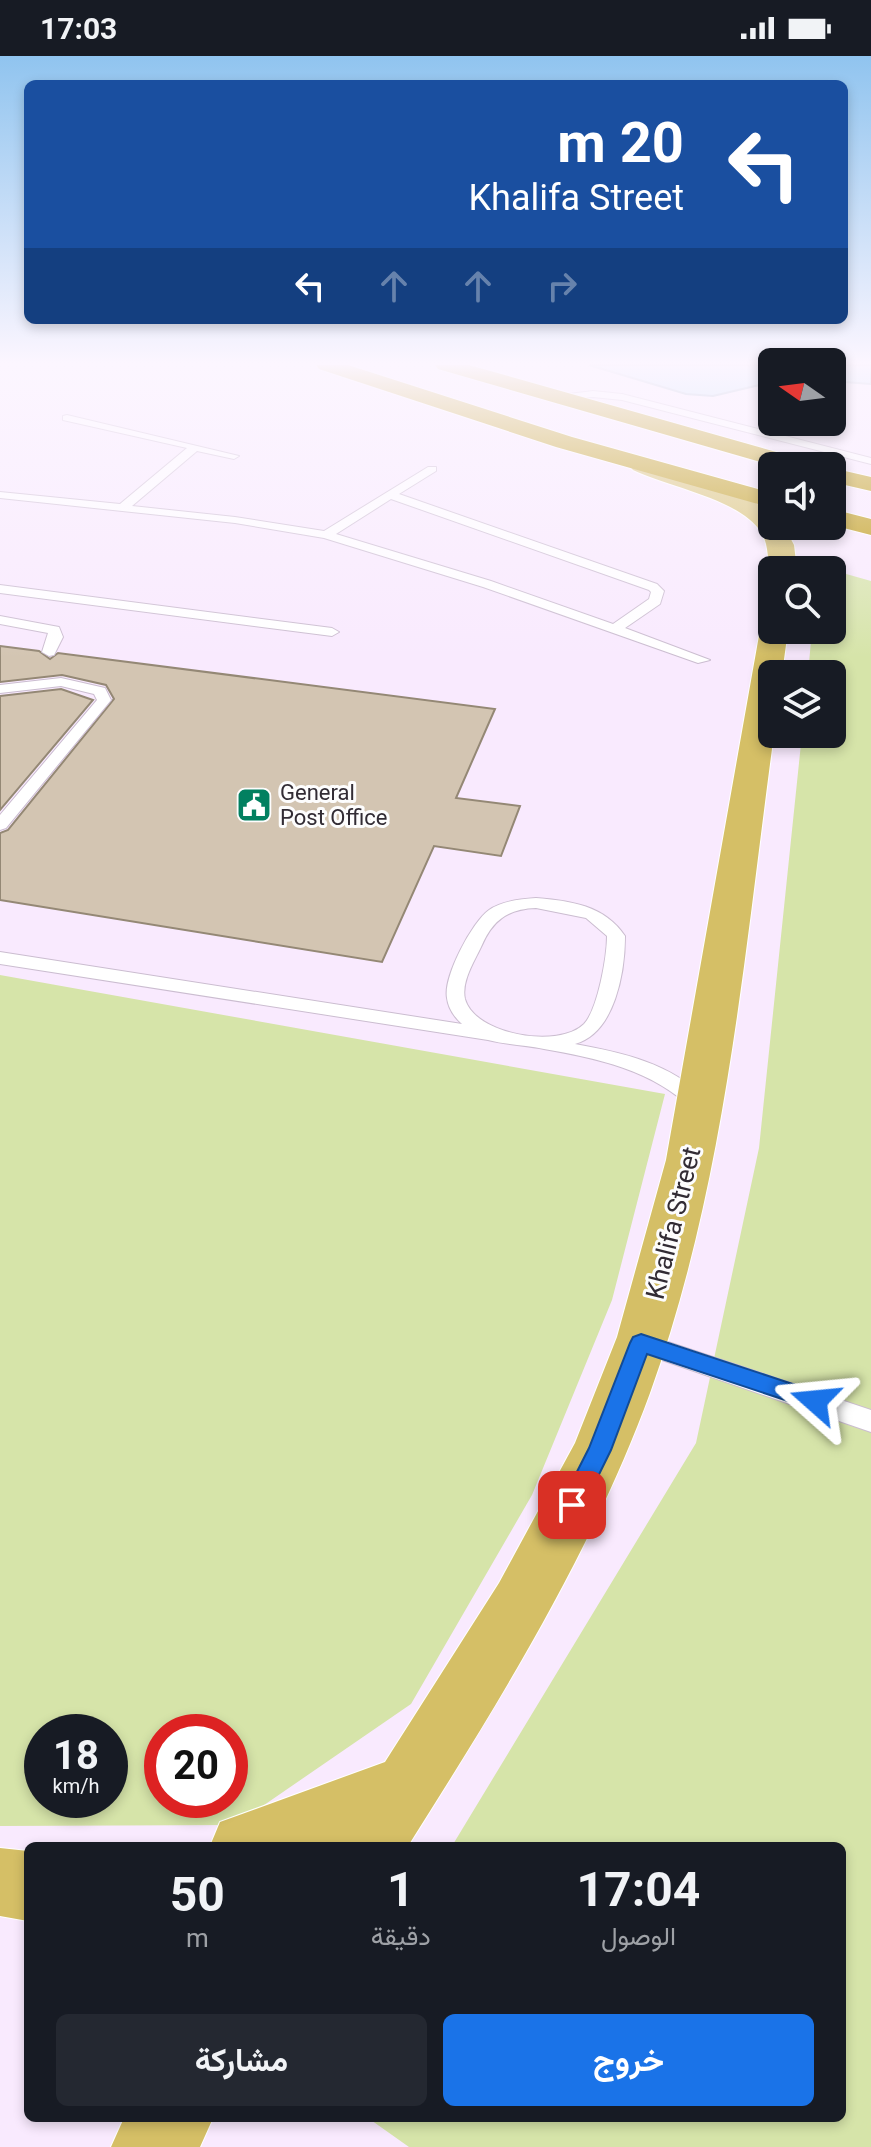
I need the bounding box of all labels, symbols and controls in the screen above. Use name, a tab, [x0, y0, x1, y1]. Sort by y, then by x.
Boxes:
text: 17:03	[40, 11, 117, 46]
text: 20 m	[557, 110, 684, 176]
icon: left	[712, 112, 816, 216]
text: Khalifa Street	[468, 177, 684, 219]
icon: left	[288, 264, 332, 308]
icon: ahead	[372, 264, 416, 308]
icon: ahead	[456, 264, 500, 308]
icon: right	[540, 264, 584, 308]
north arrow	[758, 348, 846, 436]
map controls	[758, 348, 846, 748]
button: sound	[758, 452, 846, 540]
button: search	[758, 556, 846, 644]
button: layers	[758, 660, 846, 748]
place label: General Post Office	[280, 780, 387, 830]
public building icon: General Post Office	[235, 786, 273, 824]
street label: Khalifa Street	[640, 1144, 706, 1302]
position arrow	[773, 1359, 857, 1443]
pin	[538, 1471, 606, 1539]
icon: arrive	[550, 1483, 594, 1527]
speed limit sign: 20	[144, 1714, 248, 1818]
text: 18	[53, 1732, 99, 1779]
text: km/h	[53, 1774, 99, 1798]
text: 1	[387, 1861, 414, 1918]
text: 17:04	[577, 1861, 700, 1918]
text: 50	[170, 1866, 225, 1923]
text: دقيقة	[371, 1921, 431, 1951]
text: الوصول	[601, 1921, 676, 1951]
text: m	[186, 1923, 209, 1953]
button: مشاركة	[56, 2014, 427, 2106]
button: خروج	[443, 2014, 814, 2106]

